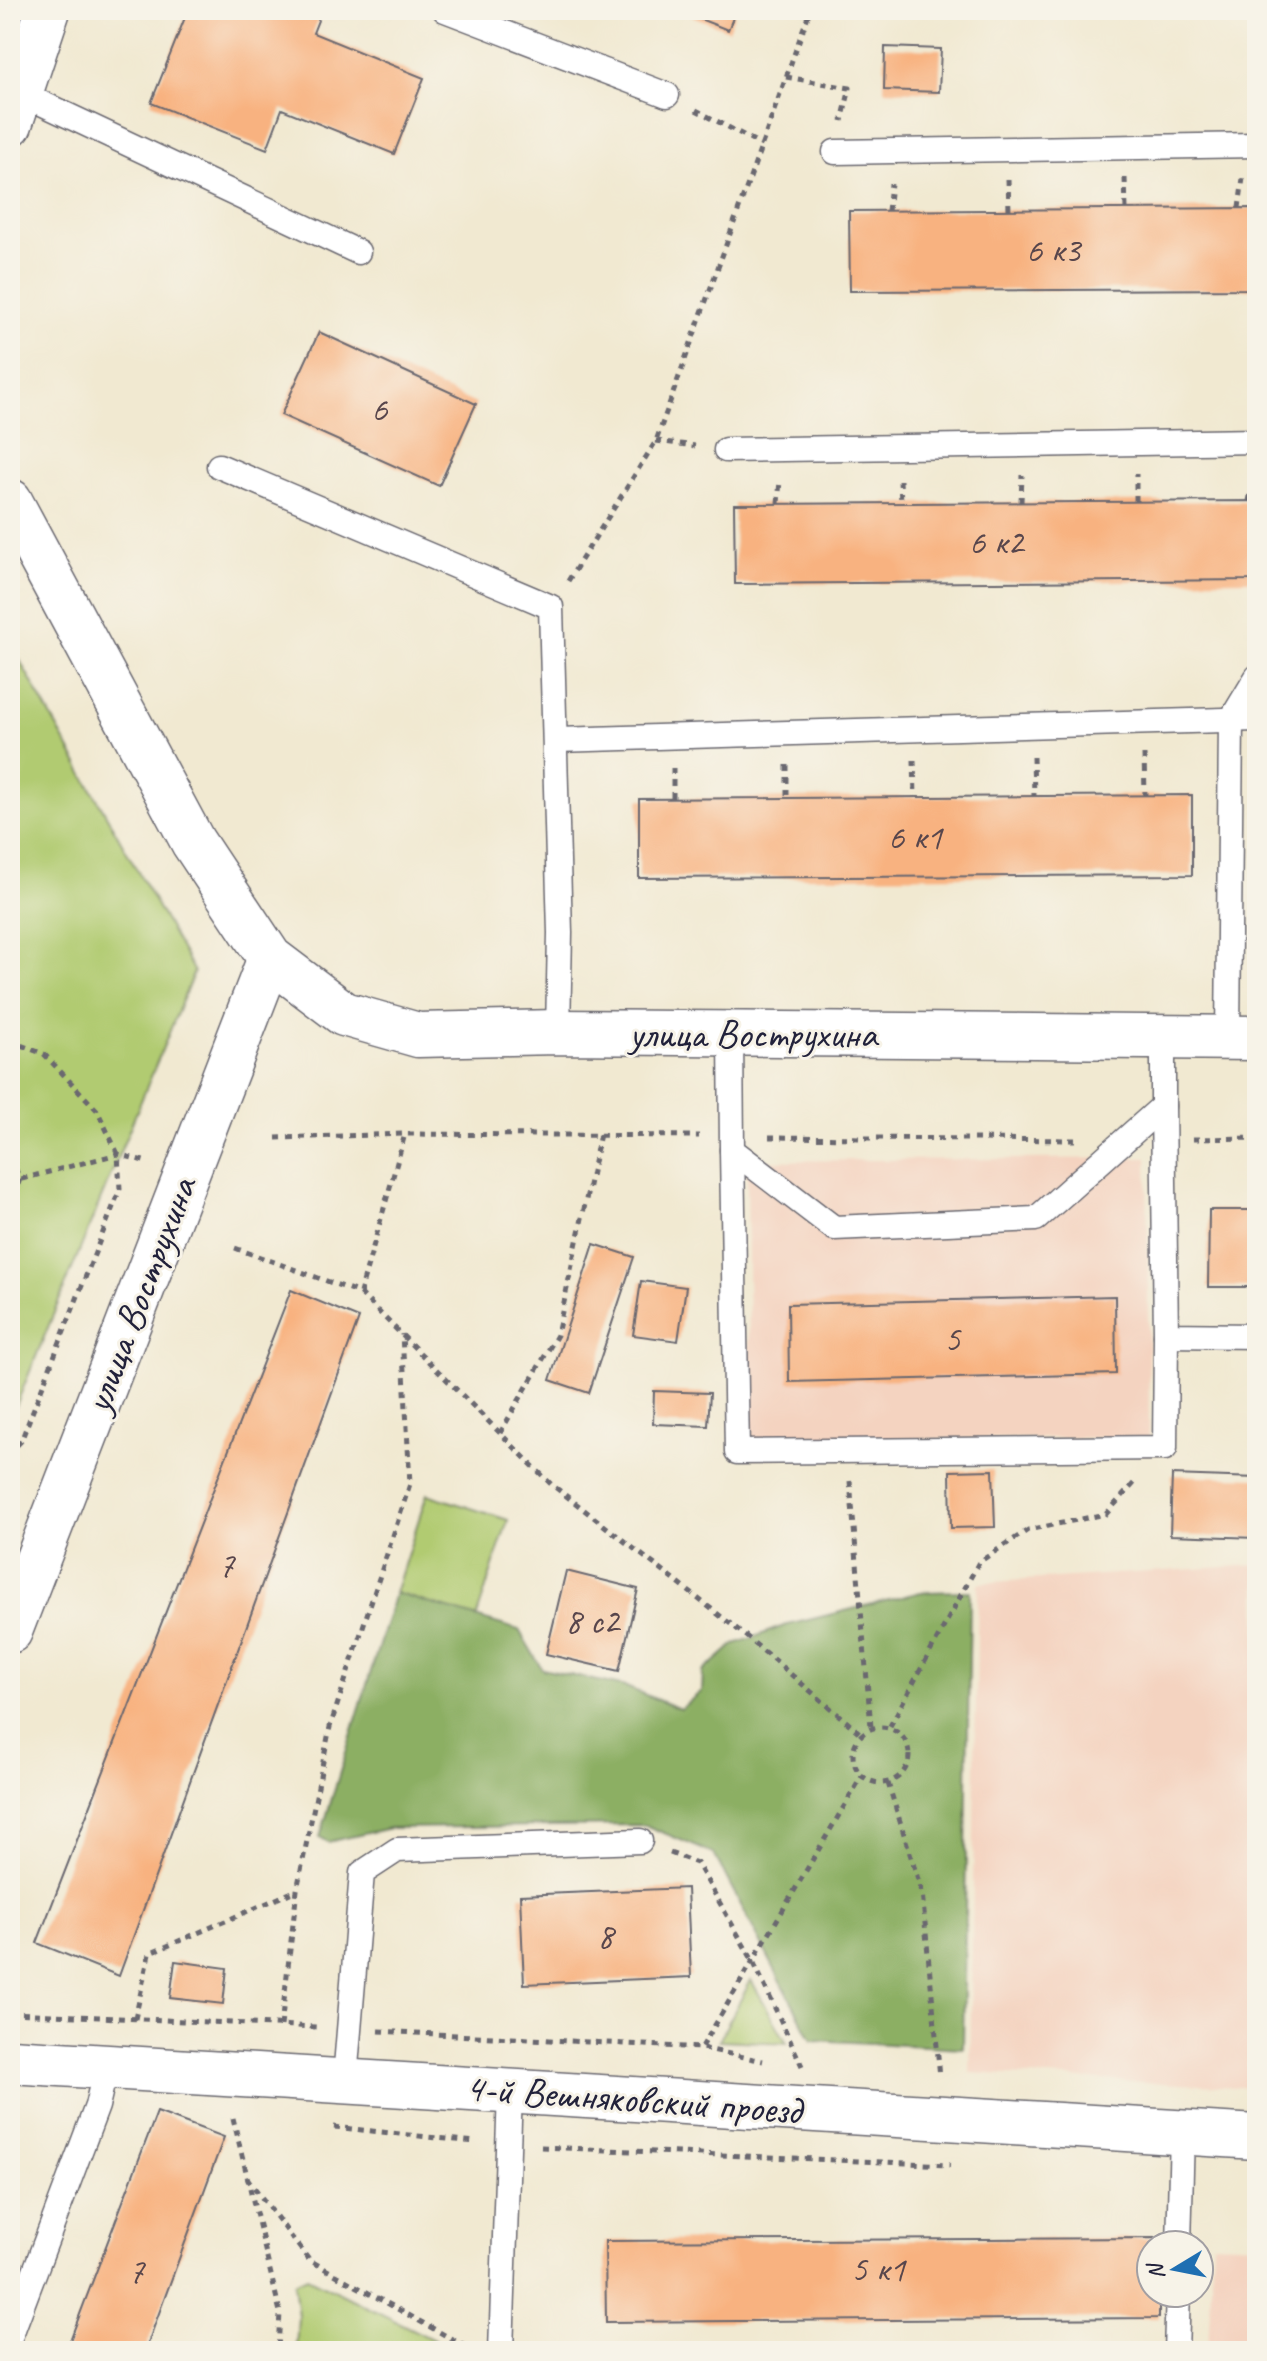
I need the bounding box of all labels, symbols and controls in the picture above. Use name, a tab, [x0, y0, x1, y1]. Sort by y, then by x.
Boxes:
house number: 6 к3	[1026, 227, 1083, 273]
house number: 6	[371, 386, 389, 432]
house number: 6 к2	[969, 519, 1026, 565]
house number: 6 к1	[888, 814, 944, 860]
street label: улица Вострухина	[627, 1009, 879, 1059]
street label: улица Вострухина	[72, 1168, 209, 1422]
house number: 5	[944, 1316, 962, 1362]
house number: 7	[218, 1542, 236, 1588]
house number: 8 с2	[565, 1598, 622, 1644]
house number: 8	[597, 1913, 617, 1959]
street label: 4-й Вешняковский проезд	[463, 2062, 807, 2136]
north arrow	[1135, 2229, 1215, 2309]
house number: 5 к1	[851, 2246, 907, 2292]
house number: 7	[128, 2248, 146, 2294]
text: N	[1141, 2260, 1171, 2281]

